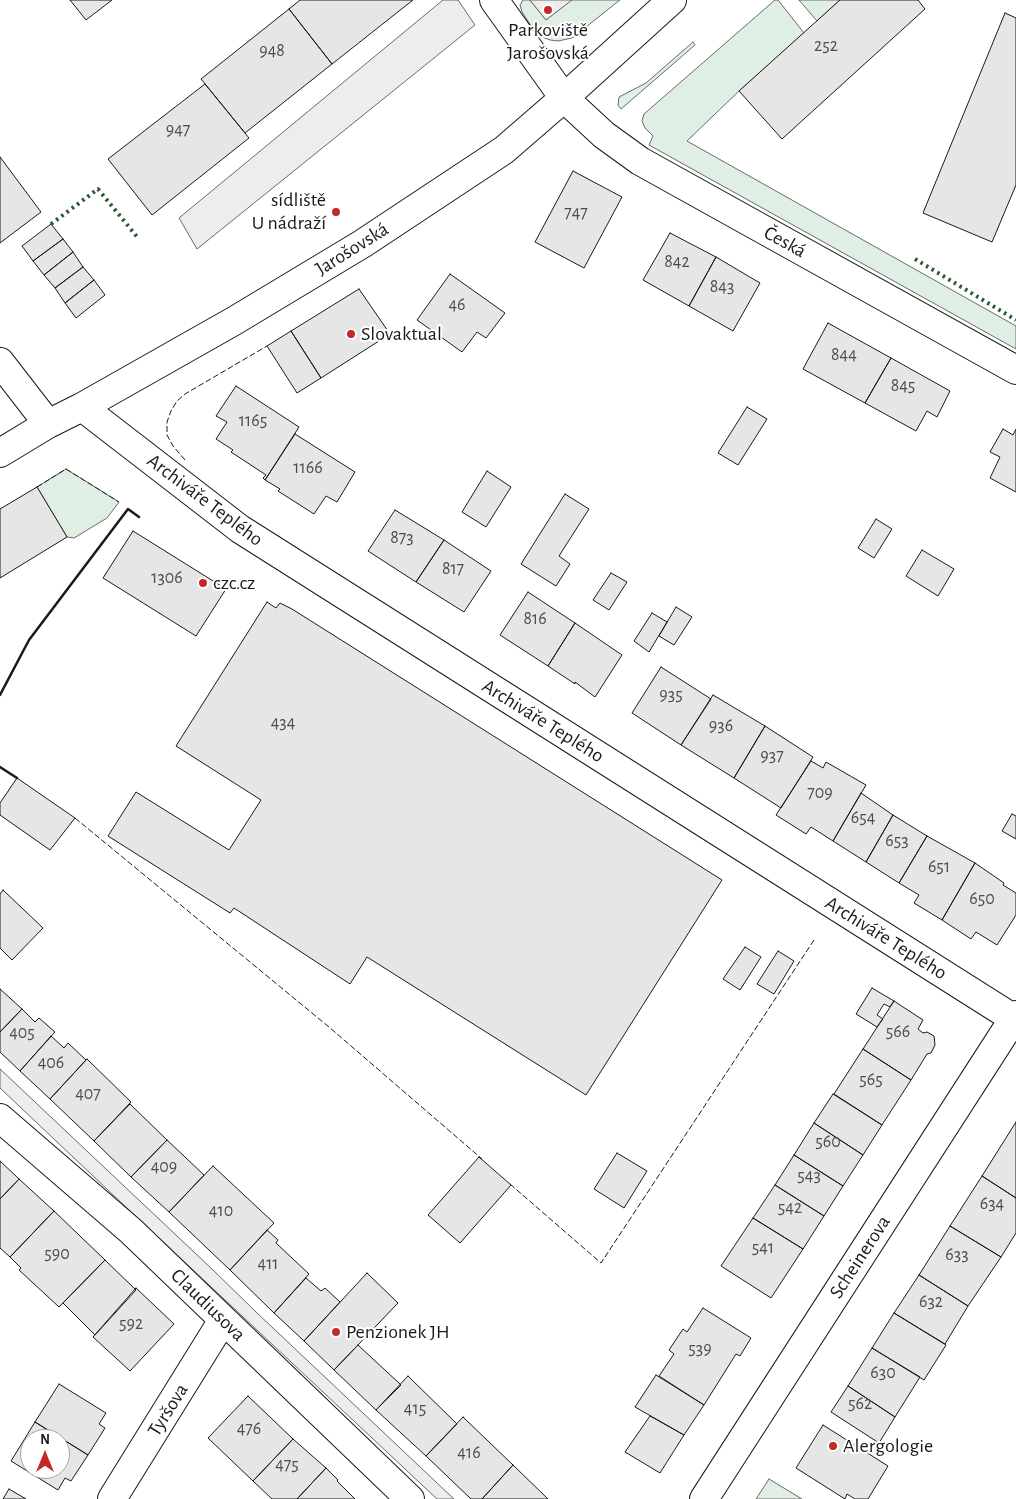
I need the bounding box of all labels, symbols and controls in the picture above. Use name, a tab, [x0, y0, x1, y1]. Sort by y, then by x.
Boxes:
marker: Parkoviště Jarošovská	[542, 4, 554, 16]
place label: Parkoviště Jarošovská	[507, 18, 589, 65]
house number: 252	[814, 35, 838, 57]
house number: 948	[259, 40, 285, 62]
house number: 947	[166, 119, 190, 141]
place label: sídliště U nádraží	[252, 188, 326, 235]
house number: 747	[564, 202, 588, 224]
marker: sídliště U nádraží	[330, 206, 342, 218]
street label: Jarošovská	[311, 217, 393, 281]
street label: Česká	[760, 221, 810, 263]
house number: 842	[664, 251, 690, 273]
house number: 843	[710, 276, 734, 298]
house number: 46	[448, 294, 466, 316]
place label: Slovaktual	[361, 322, 442, 346]
marker: Slovaktual	[345, 328, 357, 340]
house number: 844	[831, 344, 857, 366]
house number: 845	[891, 375, 915, 397]
house number: 1165	[239, 410, 267, 432]
street label: Archiváře Teplého	[142, 449, 268, 551]
house number: 1166	[293, 457, 323, 479]
house number: 873	[390, 527, 414, 549]
house number: 817	[442, 558, 464, 580]
house number: 1306	[151, 567, 183, 589]
place label: czc.cz	[213, 571, 255, 595]
marker: czc.cz	[197, 577, 209, 589]
house number: 816	[523, 608, 547, 630]
street label: Archiváře Teplého	[478, 674, 608, 768]
house number: 935	[659, 684, 683, 706]
house number: 434	[271, 712, 295, 734]
house number: 936	[709, 715, 733, 737]
house number: 937	[760, 745, 784, 767]
house number: 709	[807, 782, 833, 804]
house number: 654	[851, 807, 875, 829]
house number: 653	[885, 830, 909, 852]
house number: 651	[928, 856, 950, 878]
house number: 650	[969, 888, 995, 910]
street label: Archiváře Teplého	[821, 891, 951, 985]
house number: 566	[886, 1021, 910, 1043]
house number: 405	[9, 1022, 35, 1044]
house number: 406	[38, 1052, 64, 1074]
house number: 565	[859, 1069, 883, 1091]
house number: 407	[75, 1083, 101, 1105]
house number: 560	[815, 1131, 841, 1153]
house number: 409	[151, 1156, 177, 1178]
house number: 543	[797, 1165, 821, 1187]
house number: 634	[980, 1193, 1004, 1215]
house number: 542	[778, 1197, 802, 1219]
house number: 410	[209, 1200, 233, 1222]
street label: Scheinerova	[824, 1211, 896, 1303]
house number: 541	[752, 1237, 774, 1259]
house number: 590	[44, 1243, 70, 1265]
house number: 633	[945, 1244, 969, 1266]
house number: 411	[257, 1253, 279, 1275]
street label: Claudiusova	[166, 1264, 250, 1346]
house number: 632	[919, 1291, 943, 1313]
house number: 592	[119, 1313, 143, 1335]
place label: Penzionek JH	[346, 1320, 450, 1344]
marker: Penzionek JH	[330, 1326, 342, 1338]
house number: 539	[688, 1338, 712, 1360]
house number: 630	[870, 1362, 896, 1384]
street label: Tyršova	[143, 1379, 193, 1441]
house number: 562	[848, 1393, 872, 1415]
house number: 415	[404, 1398, 426, 1420]
house number: 476	[237, 1418, 261, 1440]
north arrow	[20, 1429, 70, 1479]
text: N	[40, 1433, 50, 1447]
place label: Alergologie	[843, 1434, 933, 1458]
marker: Alergologie	[827, 1440, 839, 1452]
house number: 416	[457, 1442, 481, 1464]
house number: 475	[275, 1454, 299, 1476]

